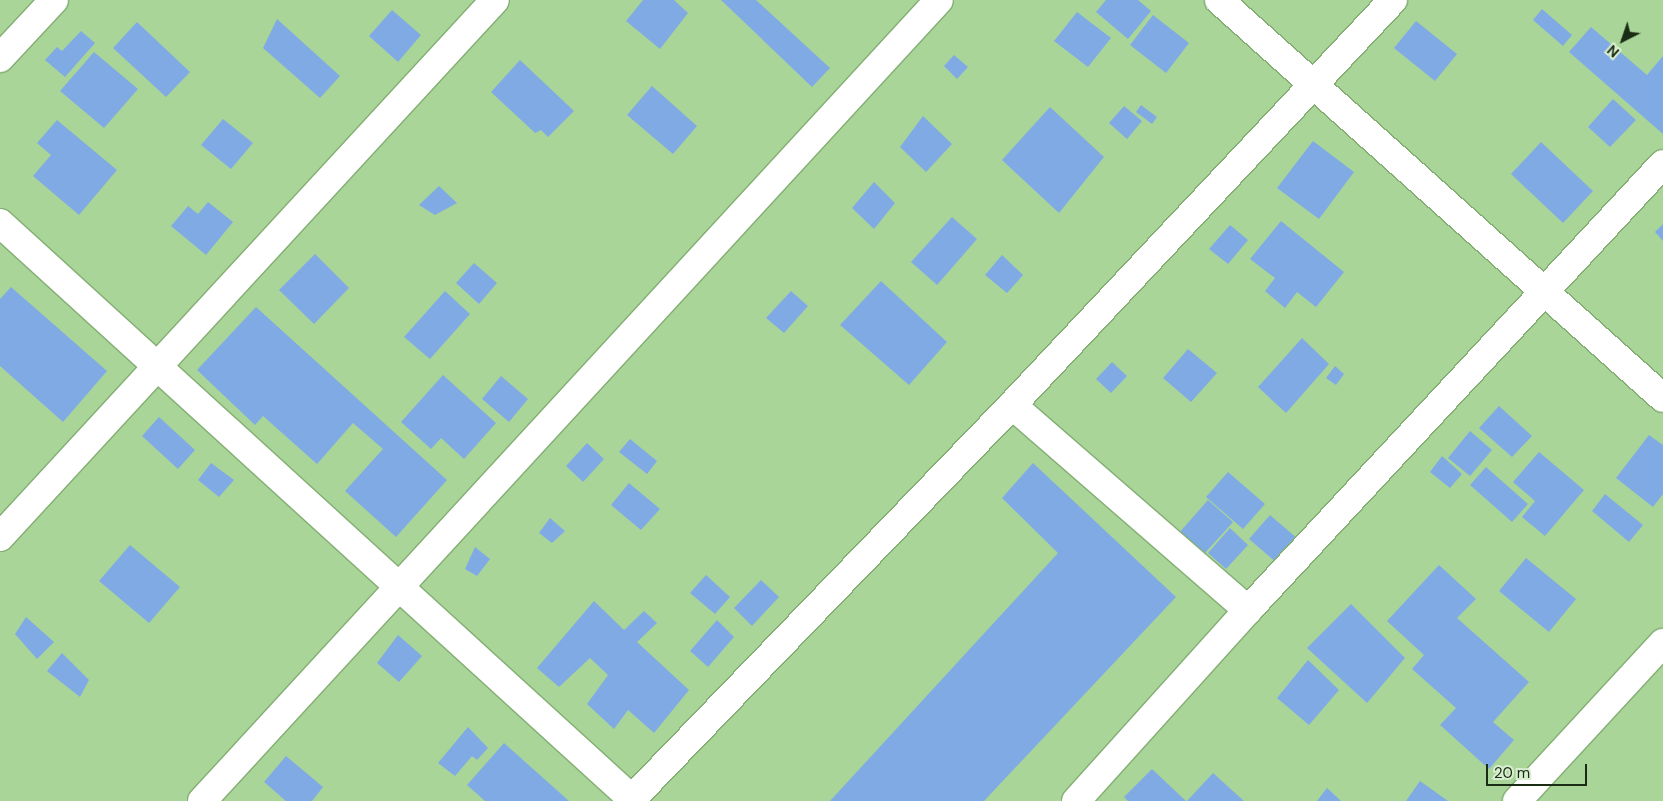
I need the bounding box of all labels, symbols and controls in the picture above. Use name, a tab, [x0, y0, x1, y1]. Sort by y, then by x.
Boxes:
north arrow	[1598, 15, 1648, 65]
text: N	[1603, 41, 1623, 61]
scale bar	[1488, 754, 1589, 786]
text: 20 m	[1494, 763, 1530, 783]

